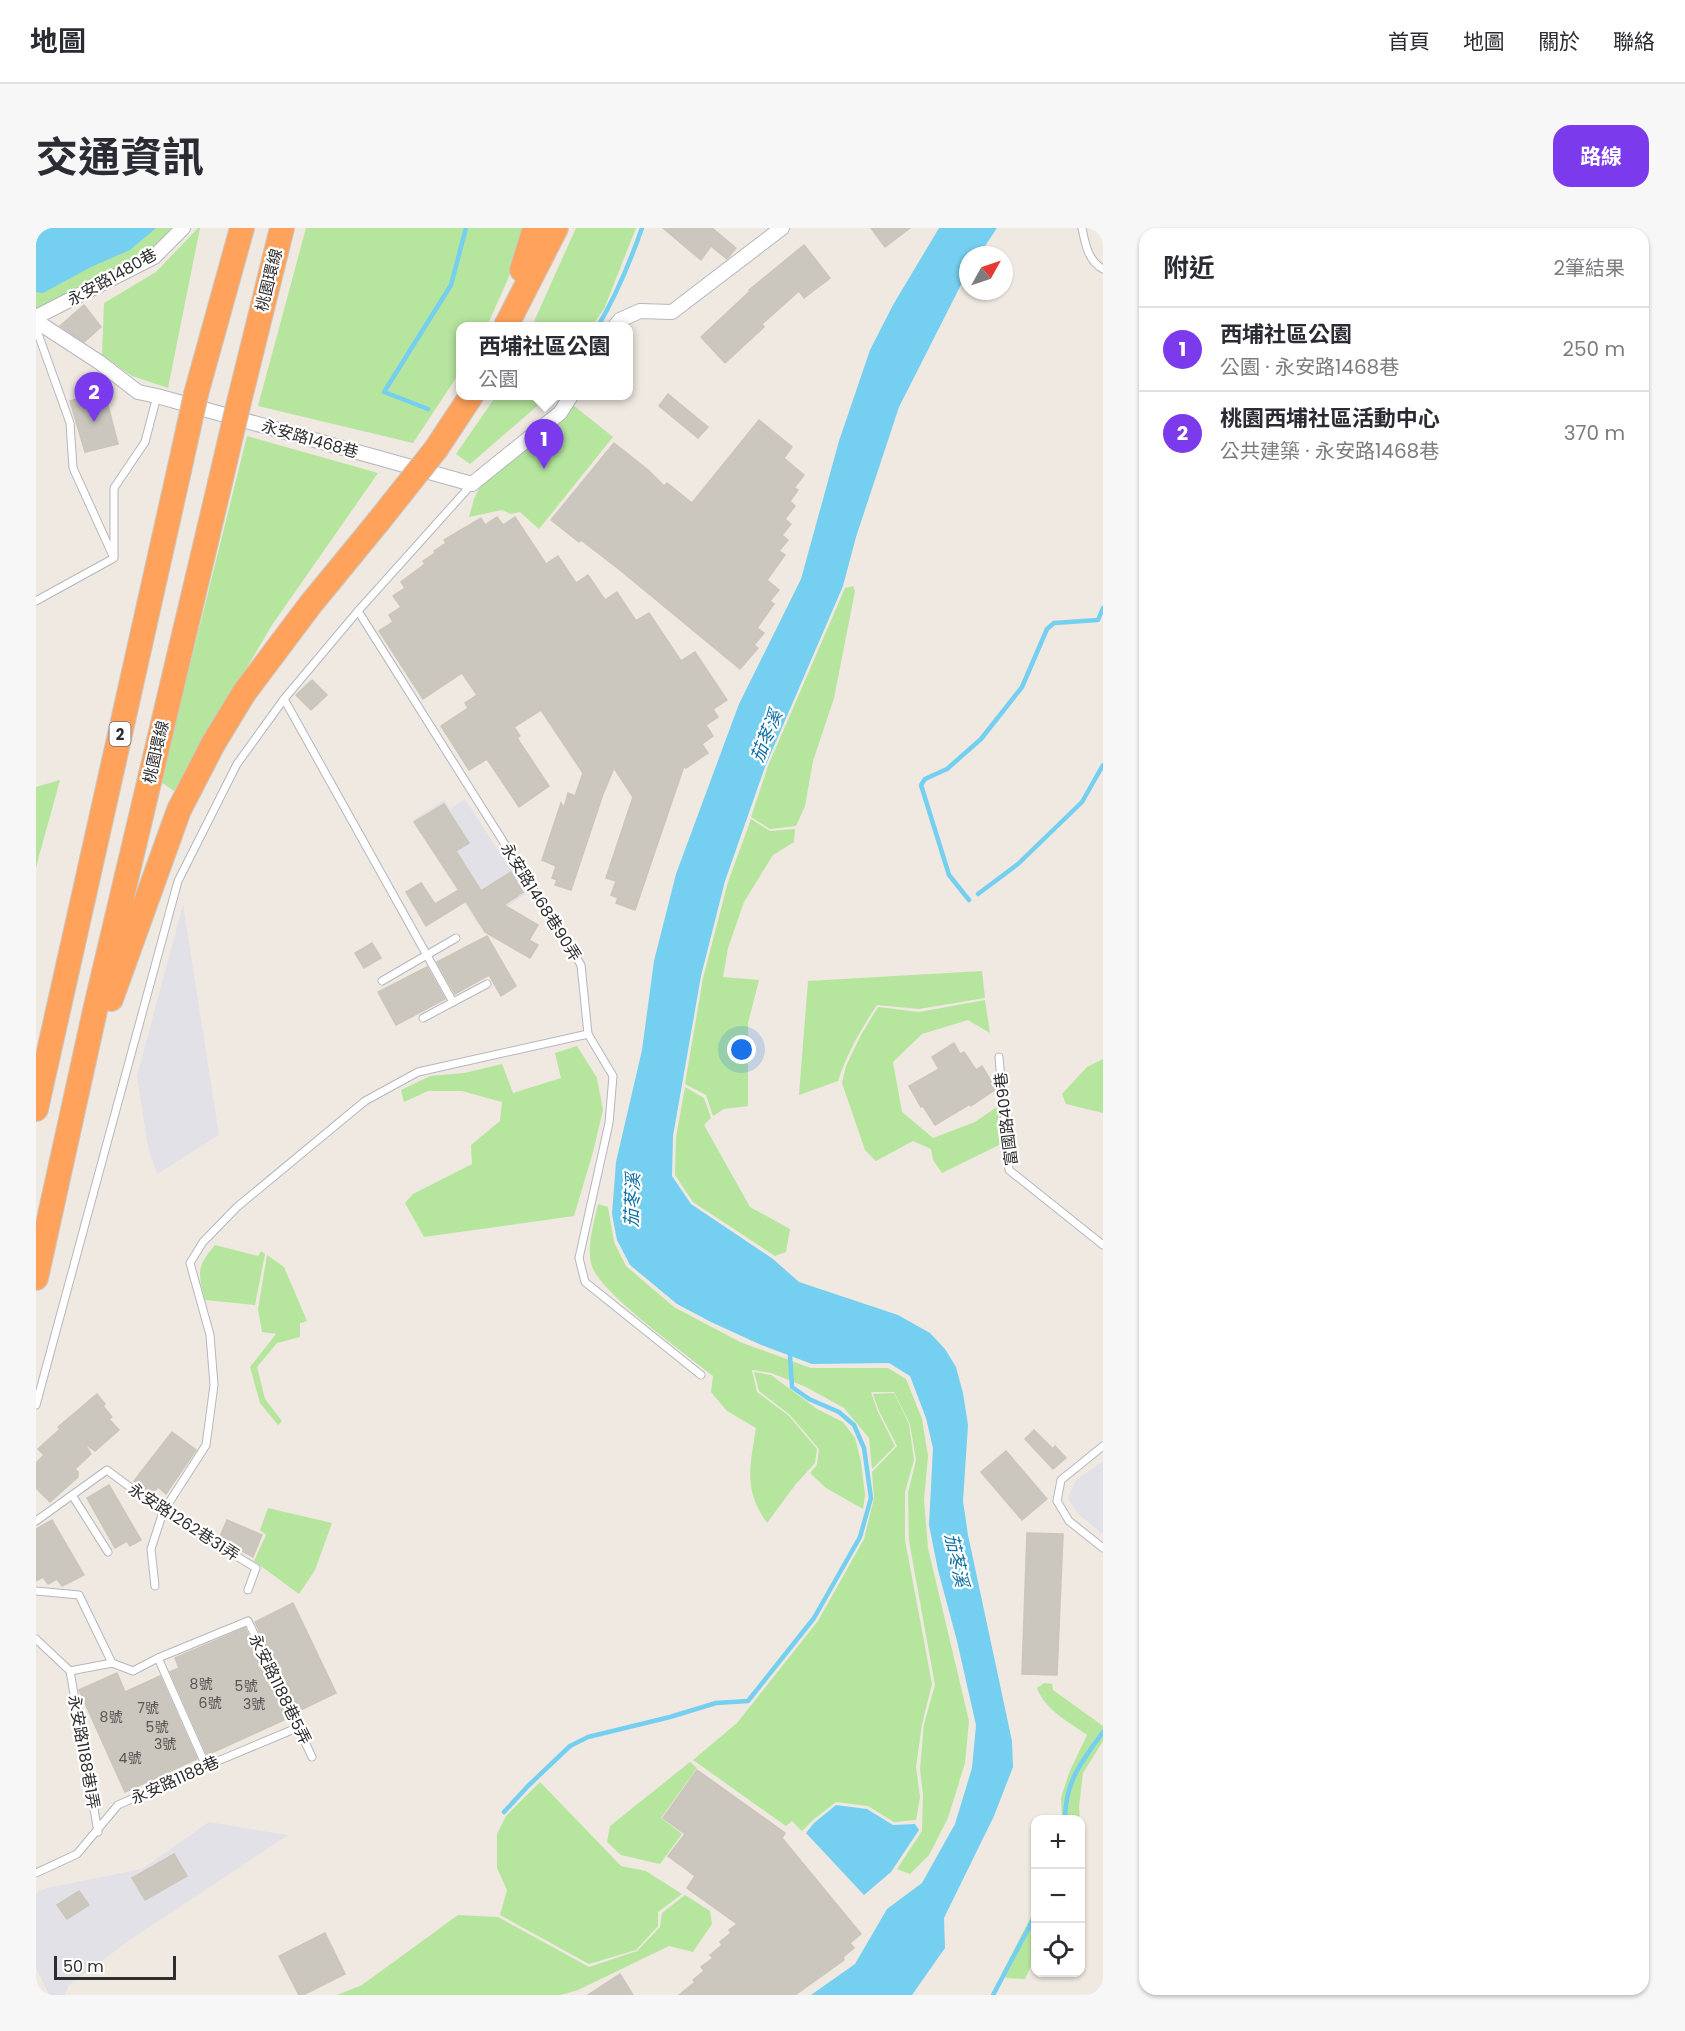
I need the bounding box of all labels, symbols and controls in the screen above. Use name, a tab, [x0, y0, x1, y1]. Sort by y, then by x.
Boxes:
text: 地圖	[30, 22, 86, 61]
text: 首頁	[1388, 27, 1430, 56]
text: 地圖	[1463, 27, 1505, 56]
text: 關於	[1538, 27, 1580, 56]
text: 聯絡	[1613, 27, 1655, 56]
button: 路線	[1553, 125, 1649, 187]
text: 交通資訊	[36, 128, 204, 187]
street label: 永安路1480巷	[63, 243, 161, 311]
street label: 桃園環線	[250, 246, 288, 314]
north arrow	[959, 246, 1013, 300]
text: 附近	[1163, 250, 1215, 286]
text: 2筆結果	[1554, 254, 1625, 282]
text: 西埔社區公園	[1220, 319, 1352, 350]
popup	[456, 322, 633, 400]
text: 西埔社區公園	[478, 331, 611, 362]
text: 1	[1179, 335, 1186, 363]
text: 250 m	[1562, 335, 1625, 363]
text: 公園 · 永安路1468巷	[1220, 353, 1399, 381]
text: 公園	[478, 365, 518, 393]
pin: 2	[74, 372, 114, 422]
text: 桃園西埔社區活動中心	[1220, 403, 1440, 434]
street label: 永安路1468巷	[259, 414, 361, 464]
text: 2	[1177, 419, 1188, 447]
text: 370 m	[1564, 419, 1625, 447]
pin: 1	[524, 420, 564, 469]
text: 公共建築 · 永安路1468巷	[1220, 437, 1439, 465]
water label: 茄苳溪	[744, 704, 789, 766]
street label: 桃園環線	[138, 718, 174, 786]
road number: 2	[110, 722, 130, 746]
street label: 永安路1468巷90弄	[495, 838, 587, 966]
your location	[727, 1035, 756, 1064]
street label: 富國路409巷	[989, 1071, 1023, 1167]
water label: 茄苳溪	[619, 1170, 646, 1227]
street label: 永安路1262巷31弄	[124, 1477, 244, 1567]
water label: 茄苳溪	[939, 1531, 975, 1592]
street label: 永安路1188巷5弄	[243, 1630, 317, 1748]
house number: 8號	[190, 1674, 212, 1694]
house number: 5號	[235, 1676, 257, 1696]
street label: 永安路1188巷1弄	[63, 1693, 105, 1811]
house number: 6號	[199, 1693, 221, 1713]
house number: 3號	[243, 1694, 265, 1714]
house number: 7號	[137, 1698, 159, 1718]
house number: 8號	[100, 1707, 122, 1727]
house number: 5號	[146, 1717, 168, 1737]
house number: 3號	[154, 1734, 176, 1754]
house number: 4號	[119, 1748, 141, 1768]
street label: 永安路1188巷	[127, 1750, 223, 1810]
map controls	[1031, 1815, 1085, 1977]
button: +	[1031, 1815, 1085, 1869]
button: −	[1031, 1869, 1085, 1923]
button: locate	[1031, 1923, 1085, 1977]
scale bar	[54, 1953, 176, 1980]
text: 50 m	[63, 1955, 104, 1978]

